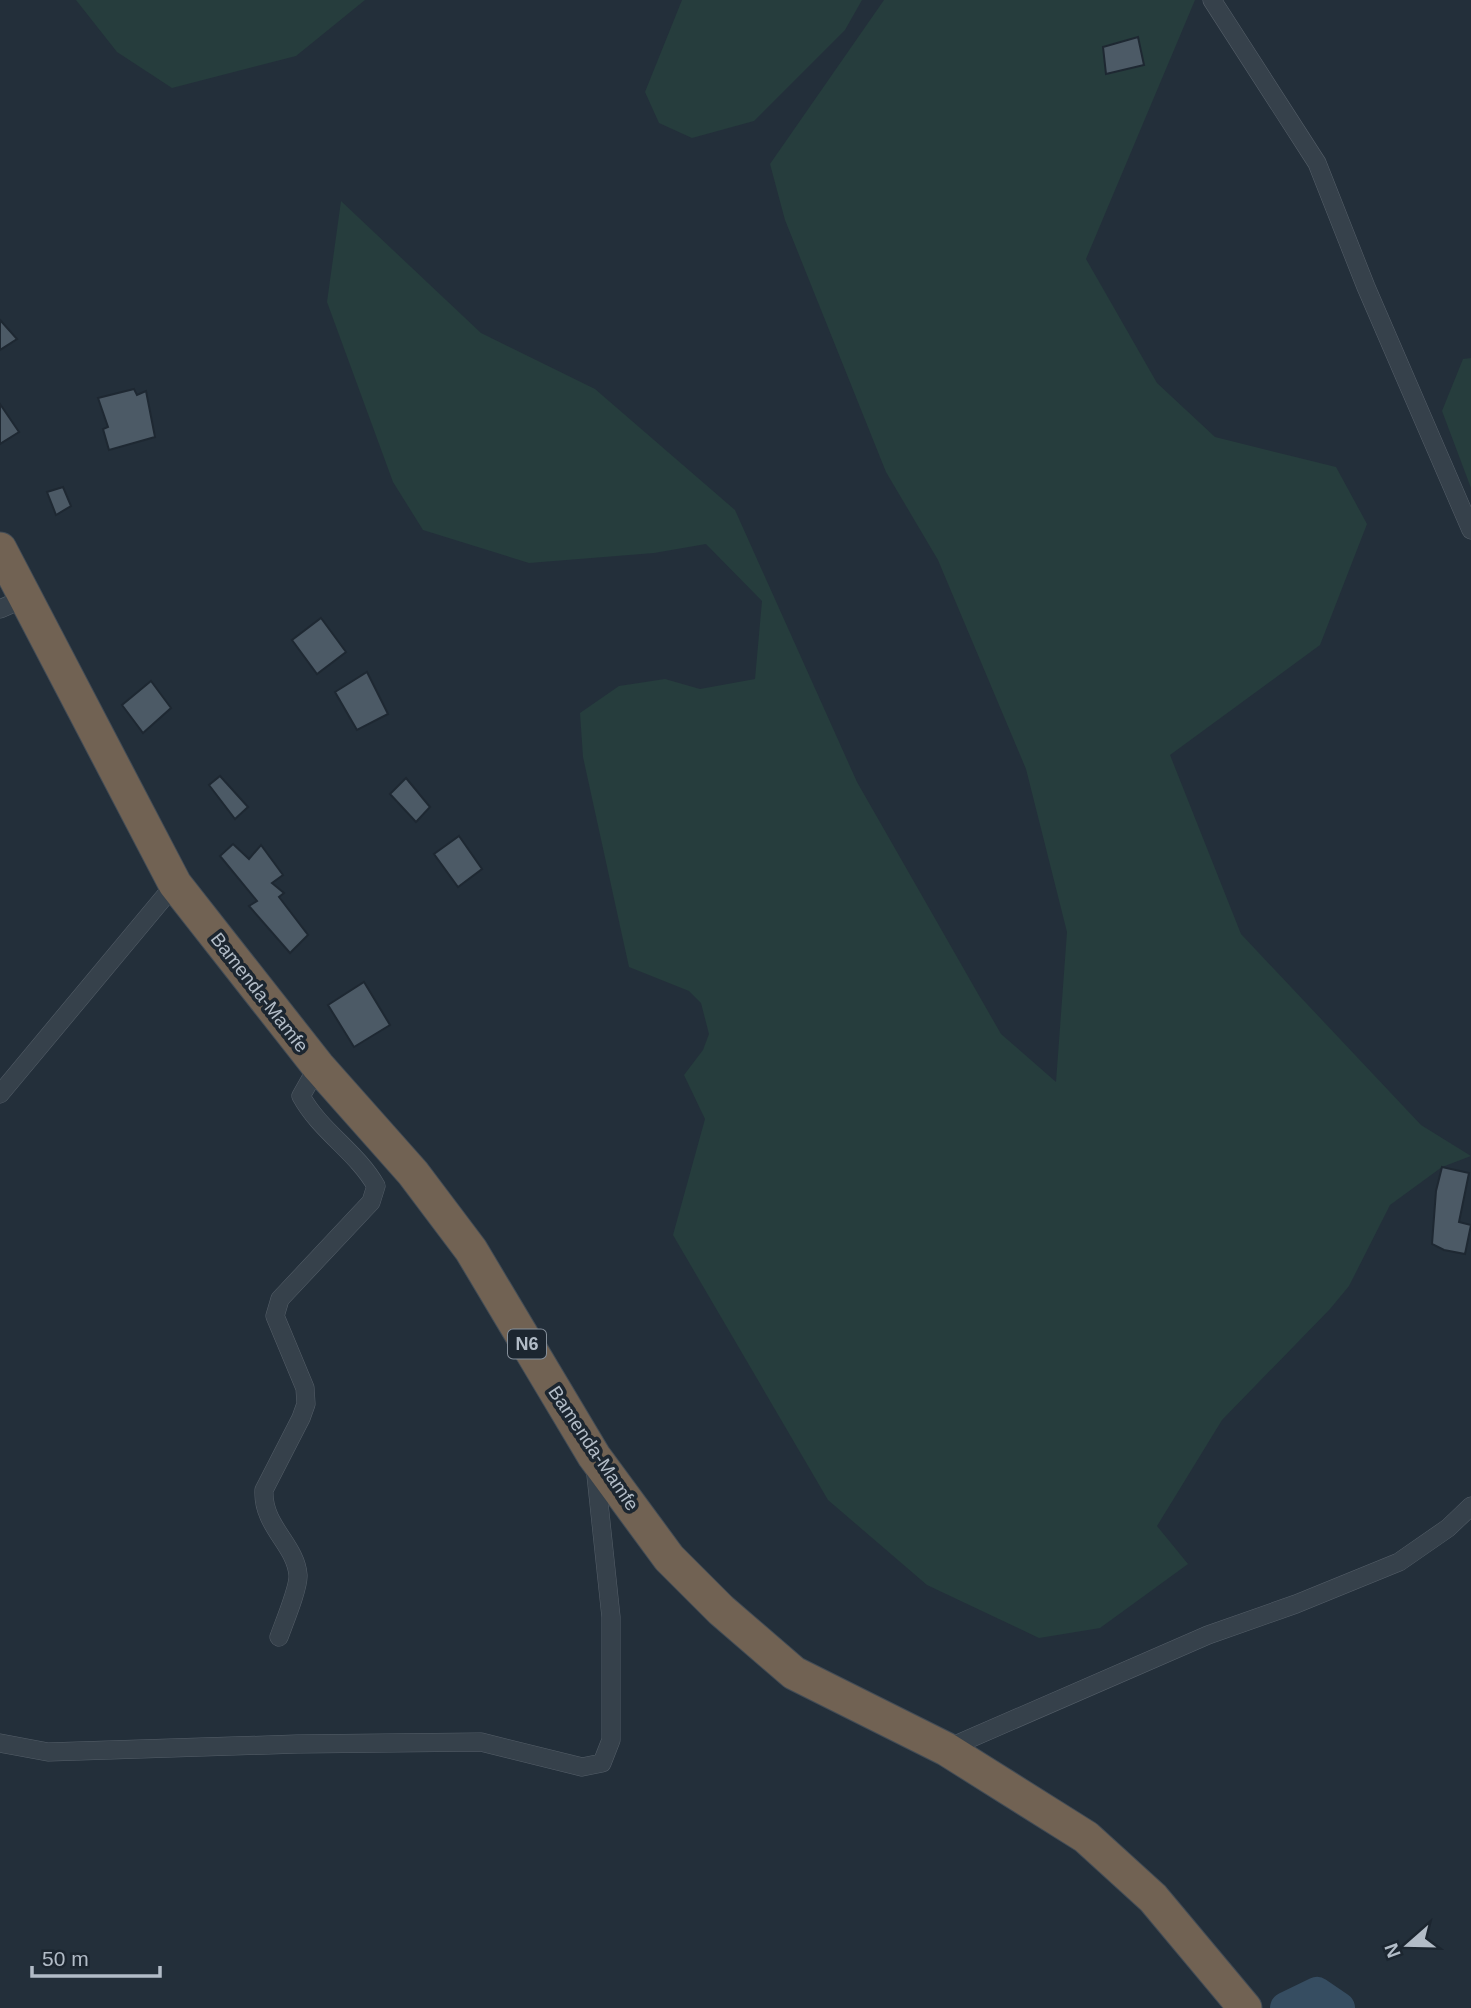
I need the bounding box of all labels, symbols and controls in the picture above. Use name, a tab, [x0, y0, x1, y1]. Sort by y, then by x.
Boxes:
street label: Bamenda-Mamfe	[206, 928, 313, 1056]
road number: N6	[508, 1330, 546, 1358]
street label: Bamenda-Mamfe	[544, 1382, 643, 1515]
north arrow	[1373, 1910, 1443, 1980]
scale bar	[32, 1934, 159, 1978]
text: N	[1380, 1941, 1405, 1961]
text: 50 m	[42, 1947, 89, 1970]

